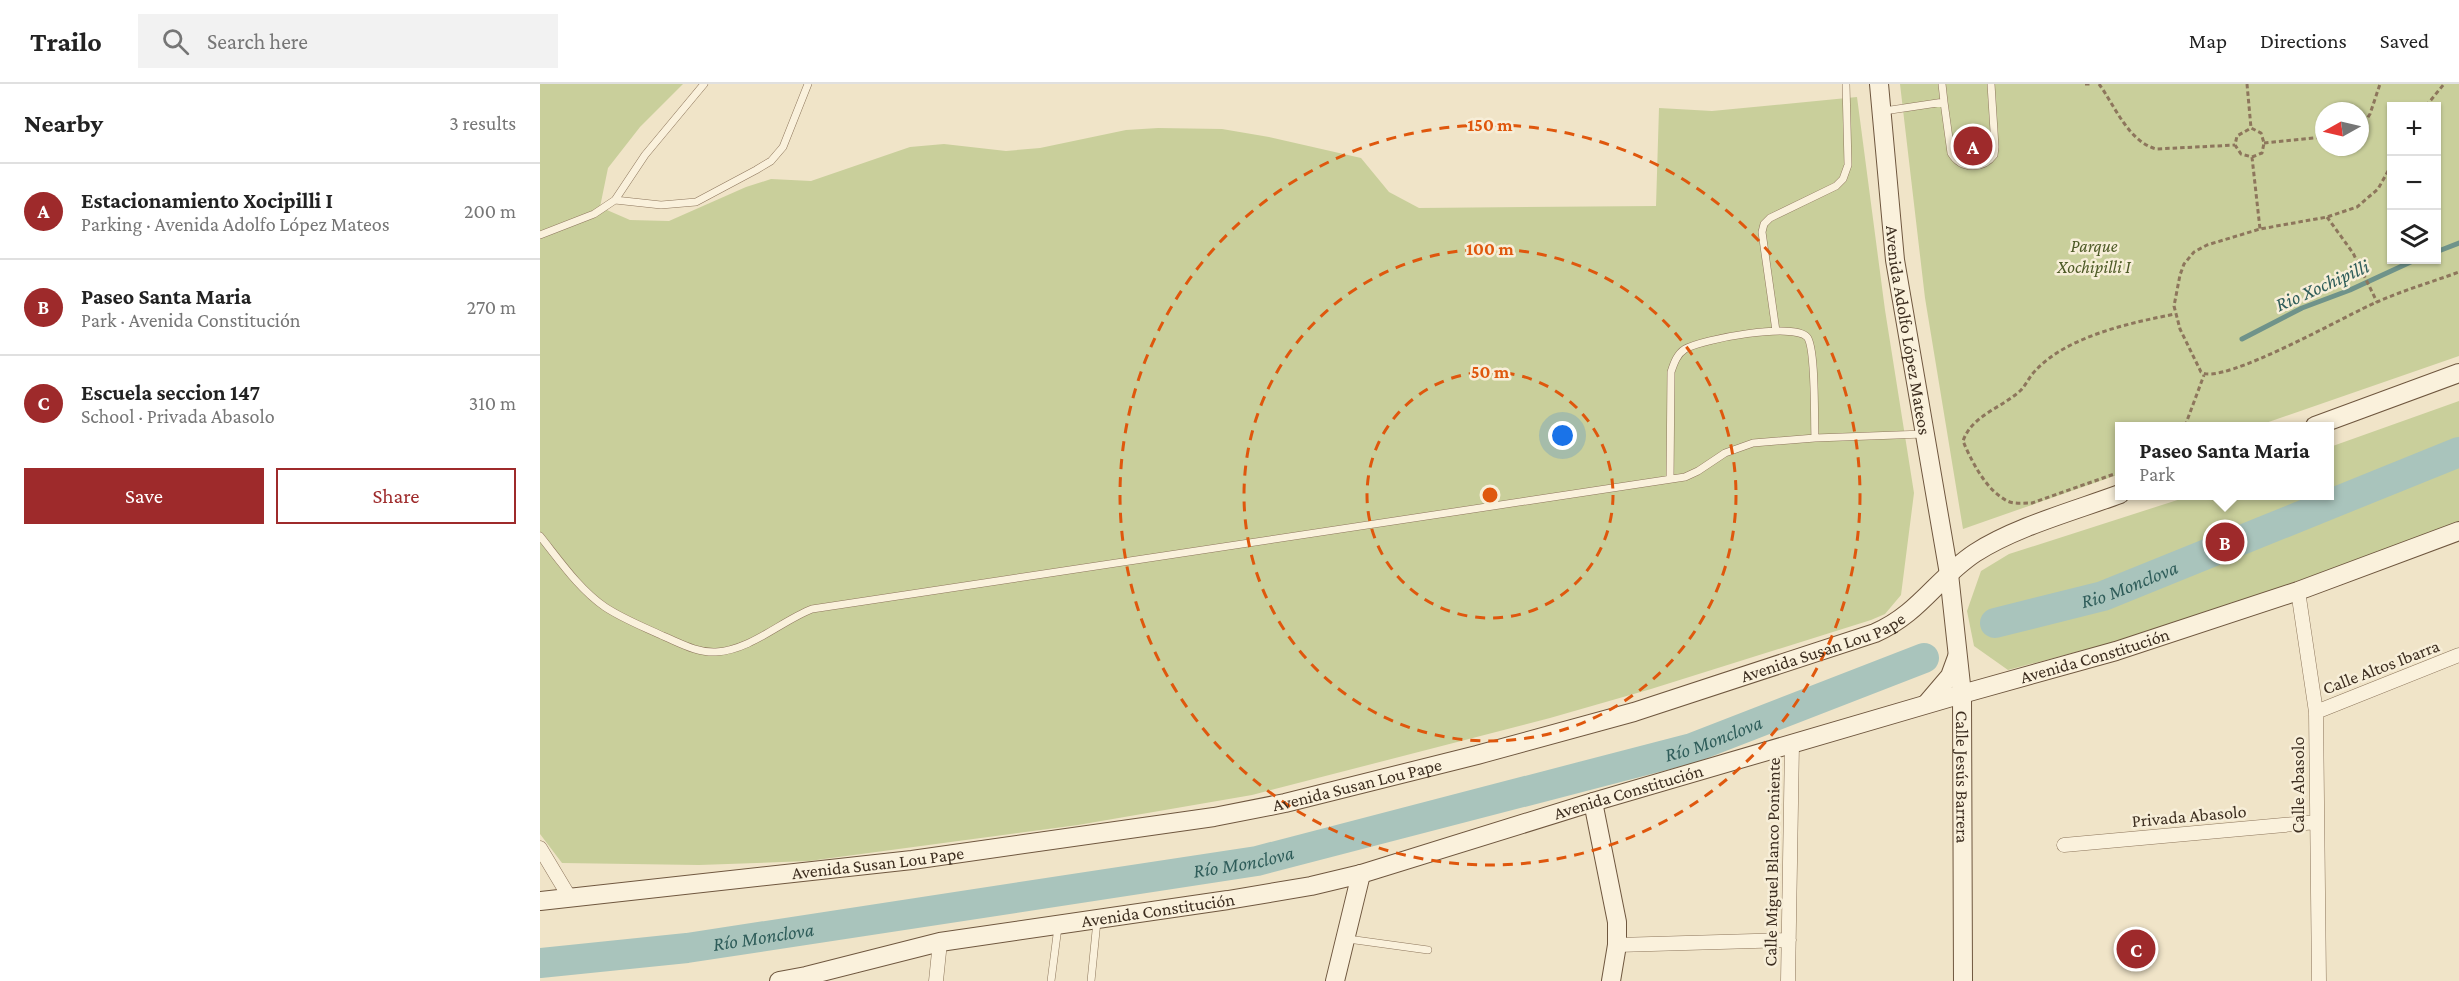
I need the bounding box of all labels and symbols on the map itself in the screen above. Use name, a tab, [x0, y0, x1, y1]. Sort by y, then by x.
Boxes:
north arrow	[2315, 102, 2369, 156]
text: 150 m	[1467, 115, 1513, 135]
pin: A	[1954, 124, 1992, 168]
street label: Avenida Adolfo López Mateos	[1882, 225, 1935, 436]
park label: Parque Xochipilli I	[2056, 236, 2131, 277]
text: 100 m	[1466, 239, 1514, 259]
water label: Rio Xochipilli	[2272, 254, 2373, 316]
text: 50 m	[1471, 362, 1510, 382]
your location	[1548, 421, 1577, 450]
centre of rings	[1480, 485, 1500, 505]
pin: B	[2206, 520, 2244, 564]
water label: Rio Monclova	[2079, 556, 2181, 612]
street label: Avenida Susan Lou Pape	[1738, 608, 1909, 686]
street label: Avenida Constitución	[2018, 624, 2172, 687]
street label: Calle Altos Ibarra	[2320, 636, 2442, 698]
street label: Calle Jesús Barrera	[1952, 710, 1973, 843]
water label: Río Monclova	[1662, 711, 1765, 766]
street label: Calle Abasolo	[2288, 736, 2308, 833]
street label: Avenida Susan Lou Pape	[1271, 754, 1444, 815]
street label: Calle Miguel Blanco Poniente	[1760, 757, 1784, 967]
street label: Avenida Constitución	[1551, 760, 1706, 824]
street label: Privada Abasolo	[2131, 801, 2247, 831]
water label: Río Monclova	[1192, 841, 1296, 882]
street label: Avenida Susan Lou Pape	[791, 843, 965, 883]
street label: Avenida Constitución	[1080, 889, 1237, 931]
water label: Río Monclova	[711, 918, 815, 955]
pin: C	[2116, 926, 2156, 972]

